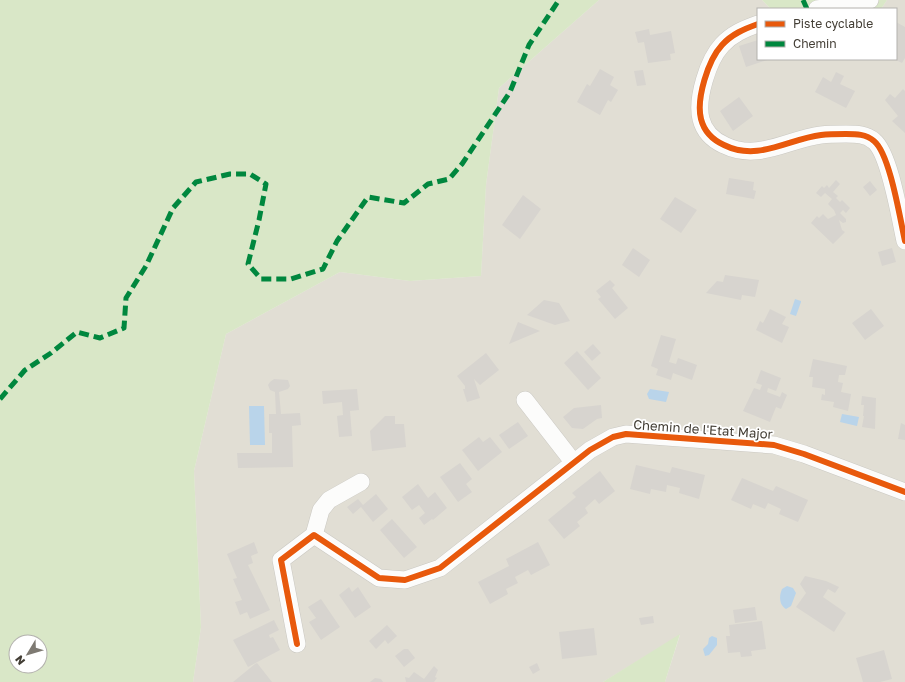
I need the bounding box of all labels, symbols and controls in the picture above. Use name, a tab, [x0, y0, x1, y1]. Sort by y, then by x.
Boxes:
legend	[757, 8, 897, 60]
text: Piste cyclable	[793, 16, 873, 31]
text: Chemin	[793, 36, 837, 51]
street label: Chemin de l'Etat Major	[633, 416, 773, 442]
north arrow	[8, 634, 48, 674]
text: N	[12, 653, 27, 668]

